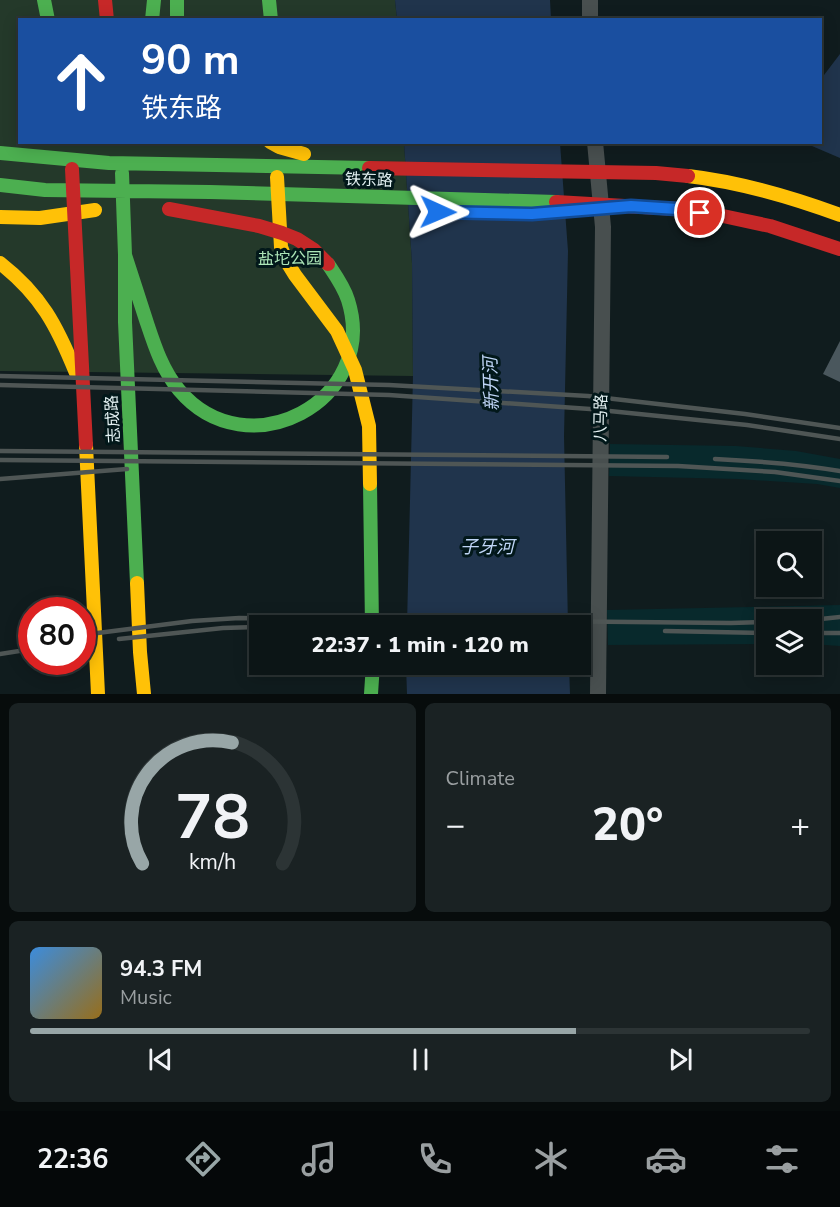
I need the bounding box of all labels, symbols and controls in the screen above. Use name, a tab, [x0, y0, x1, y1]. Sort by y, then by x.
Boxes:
text: 90 m	[141, 32, 240, 89]
icon: ahead	[42, 42, 120, 120]
text: 铁东路	[141, 90, 222, 127]
street label: 铁东路	[345, 168, 393, 192]
position arrow	[406, 180, 470, 244]
pin	[674, 187, 725, 238]
icon: arrive	[683, 196, 716, 229]
park label: 盐坨公园	[258, 248, 322, 270]
water label: 新开河	[478, 354, 504, 411]
street label: 志成路	[101, 394, 125, 444]
street label: 八马路	[590, 394, 612, 442]
map controls	[756, 531, 822, 675]
button: search	[756, 531, 822, 597]
water label: 子牙河	[460, 535, 517, 559]
speed limit sign: 80	[18, 597, 96, 675]
button: layers	[756, 609, 822, 675]
text: 22:37 · 1 min · 120 m	[311, 630, 529, 660]
text: Climate	[446, 765, 515, 792]
text: 78	[175, 775, 250, 860]
text: 20°	[592, 795, 663, 856]
text: −	[446, 803, 465, 848]
text: +	[790, 803, 810, 848]
text: km/h	[189, 848, 236, 878]
text: 94.3 FM	[120, 954, 202, 984]
text: Music	[120, 984, 172, 1011]
icon: previous	[144, 1043, 177, 1076]
icon: pause	[404, 1043, 437, 1076]
icon: next	[664, 1043, 697, 1076]
icon: directions	[182, 1138, 224, 1180]
icon: music	[298, 1138, 340, 1180]
icon: phone	[414, 1138, 456, 1180]
icon: climate	[530, 1138, 572, 1180]
icon: car	[645, 1138, 687, 1180]
icon: filters	[761, 1138, 803, 1180]
text: 22:36	[37, 1141, 108, 1178]

